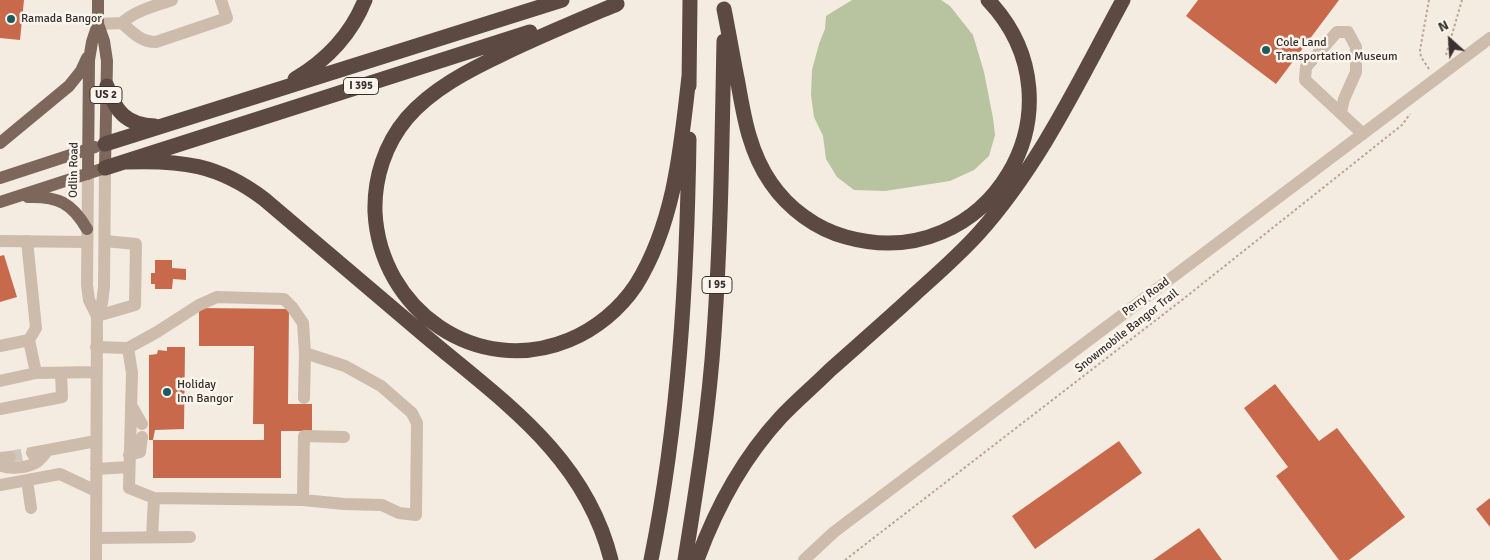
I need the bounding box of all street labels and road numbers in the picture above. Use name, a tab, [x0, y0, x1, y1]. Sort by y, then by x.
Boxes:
road number: I 395	[344, 78, 378, 94]
road number: US 2	[90, 86, 122, 104]
street label: Odlin Road	[66, 142, 82, 198]
street label: Perry Road	[1119, 275, 1173, 319]
road number: I 95	[702, 276, 732, 294]
street label: Snowmobile Bangor Trail	[1072, 286, 1182, 376]

